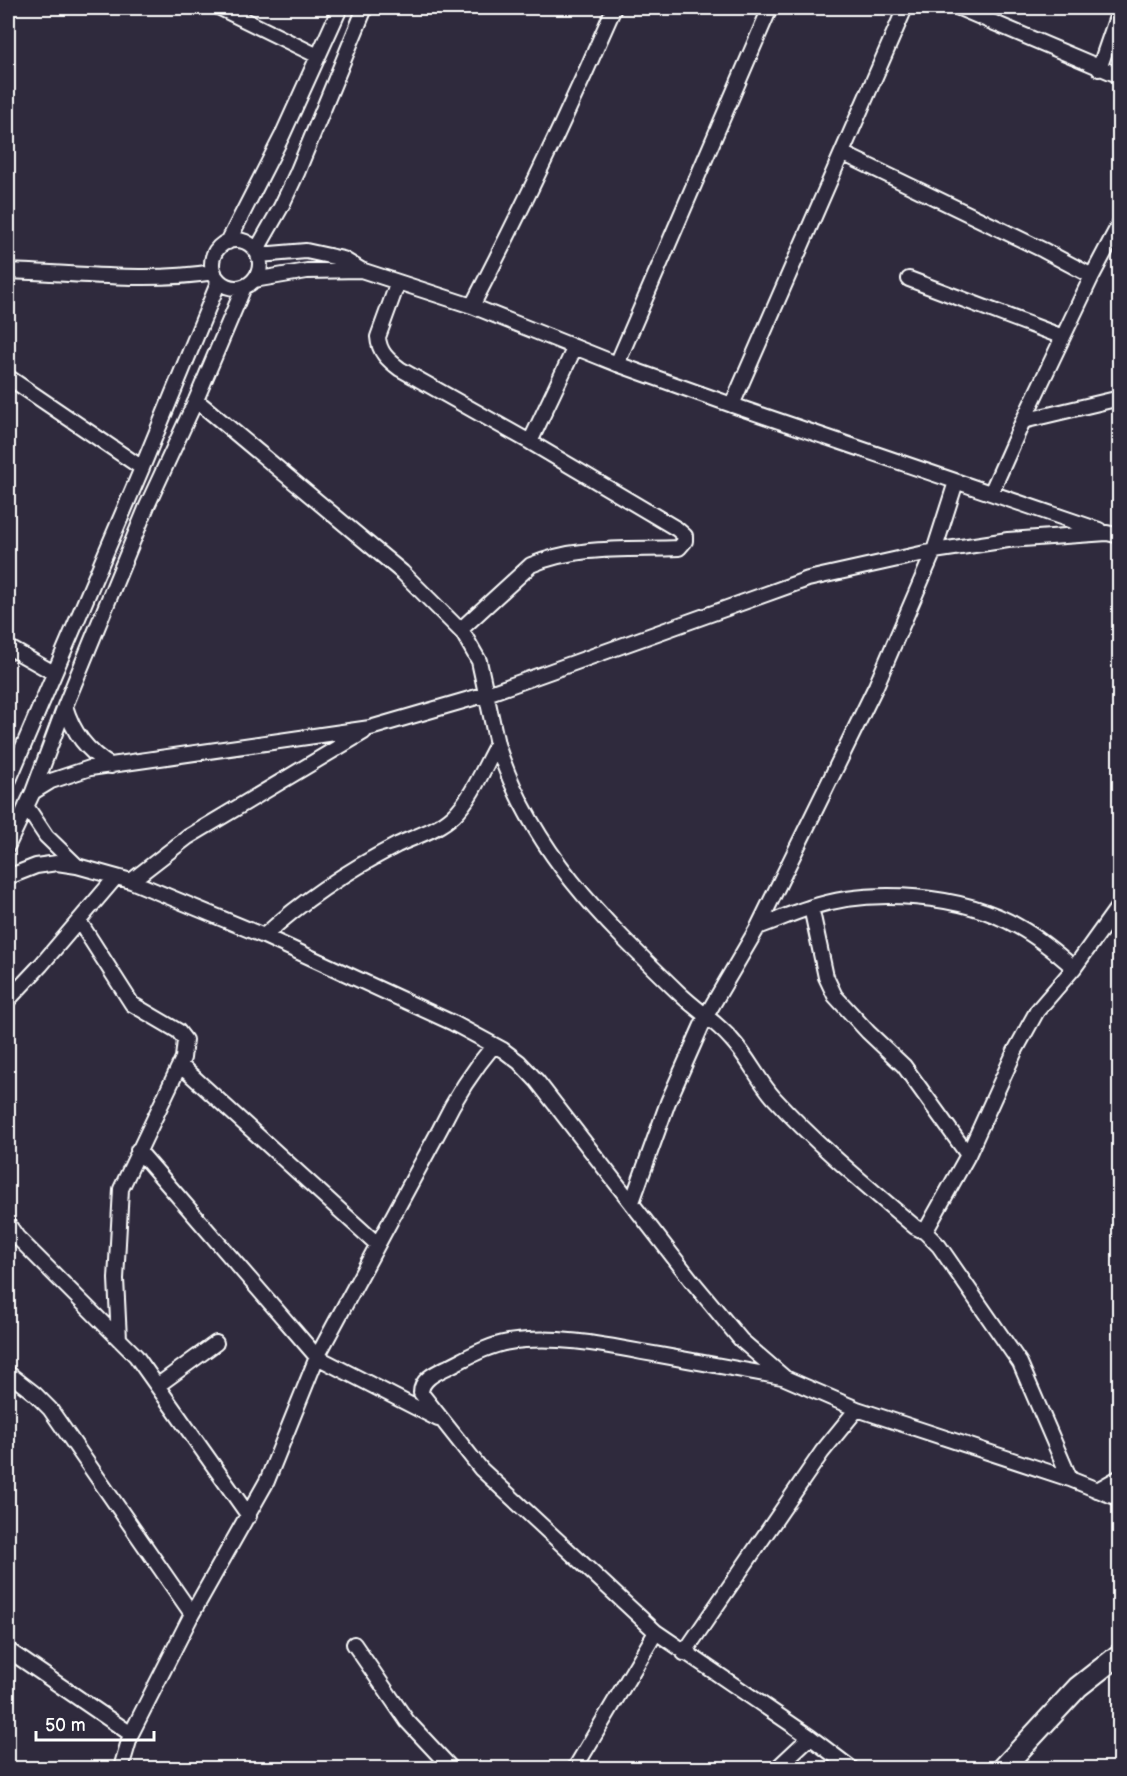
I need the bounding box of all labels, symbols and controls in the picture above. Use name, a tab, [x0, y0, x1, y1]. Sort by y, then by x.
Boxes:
scale bar	[36, 1704, 154, 1742]
text: 50 m	[45, 1715, 86, 1736]

